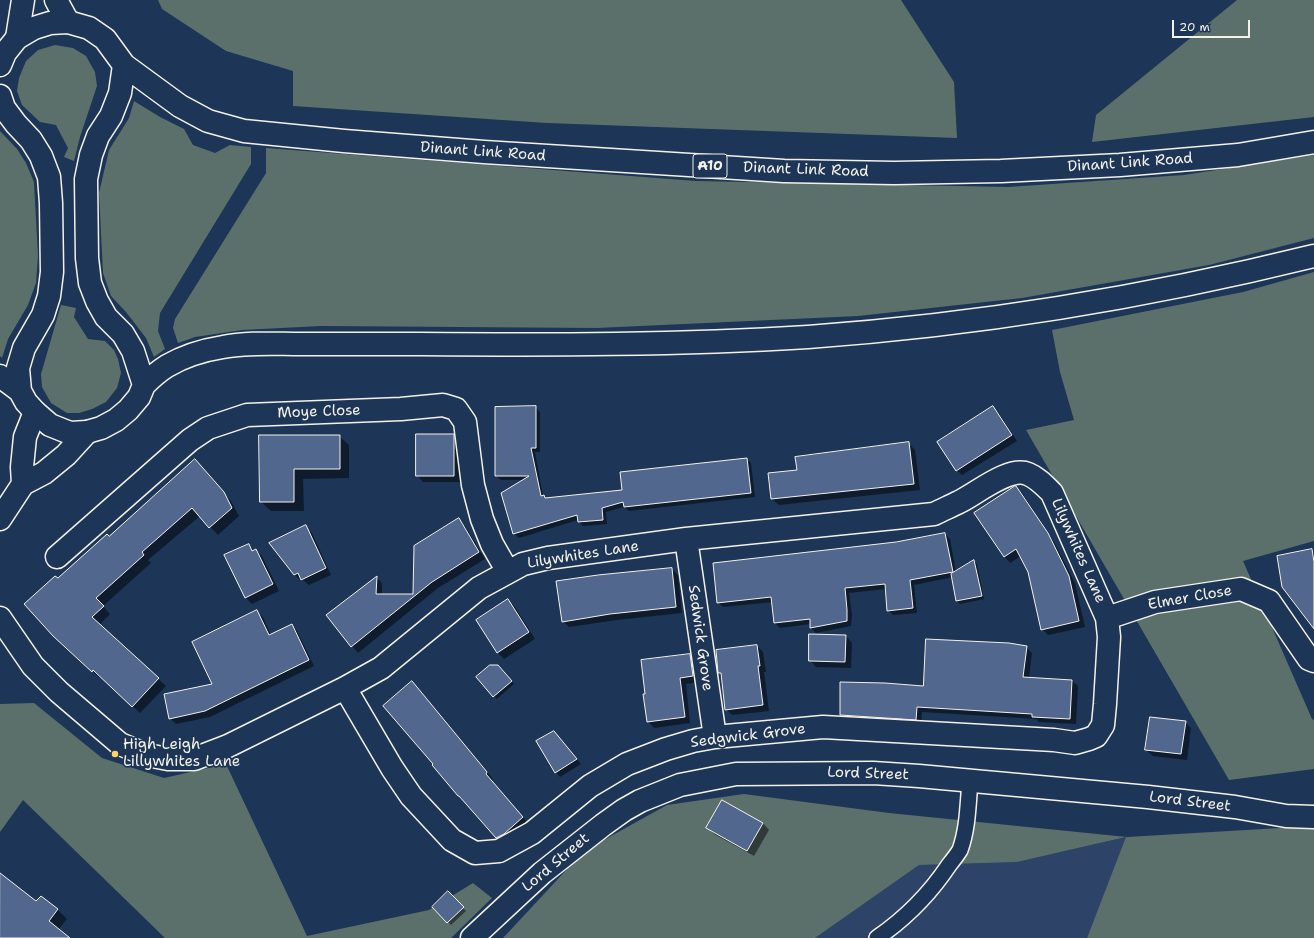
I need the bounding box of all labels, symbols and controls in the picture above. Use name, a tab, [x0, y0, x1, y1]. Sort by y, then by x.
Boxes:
scale bar	[1174, 12, 1252, 38]
text: 20 m	[1179, 19, 1210, 35]
street label: Dinant Link Road	[420, 139, 546, 165]
street label: Dinant Link Road	[1067, 150, 1193, 176]
road number: A10	[693, 154, 727, 178]
street label: Dinant Link Road	[743, 159, 869, 181]
street label: Moye Close	[277, 402, 361, 422]
street label: Lilywhites Lane	[1047, 496, 1109, 606]
street label: Lilywhites Lane	[526, 537, 640, 573]
street label: Elmer Close	[1147, 582, 1233, 614]
street label: Sedwick Grove	[684, 584, 716, 692]
street label: Sedgwick Grove	[690, 720, 806, 752]
place label: High Leigh Lillywhites Lane	[123, 736, 240, 771]
marker: High Leigh Lillywhites Lane	[110, 749, 120, 759]
street label: Lord Street	[827, 764, 909, 784]
street label: Lord Street	[1148, 788, 1232, 816]
street label: Lord Street	[519, 830, 593, 896]

